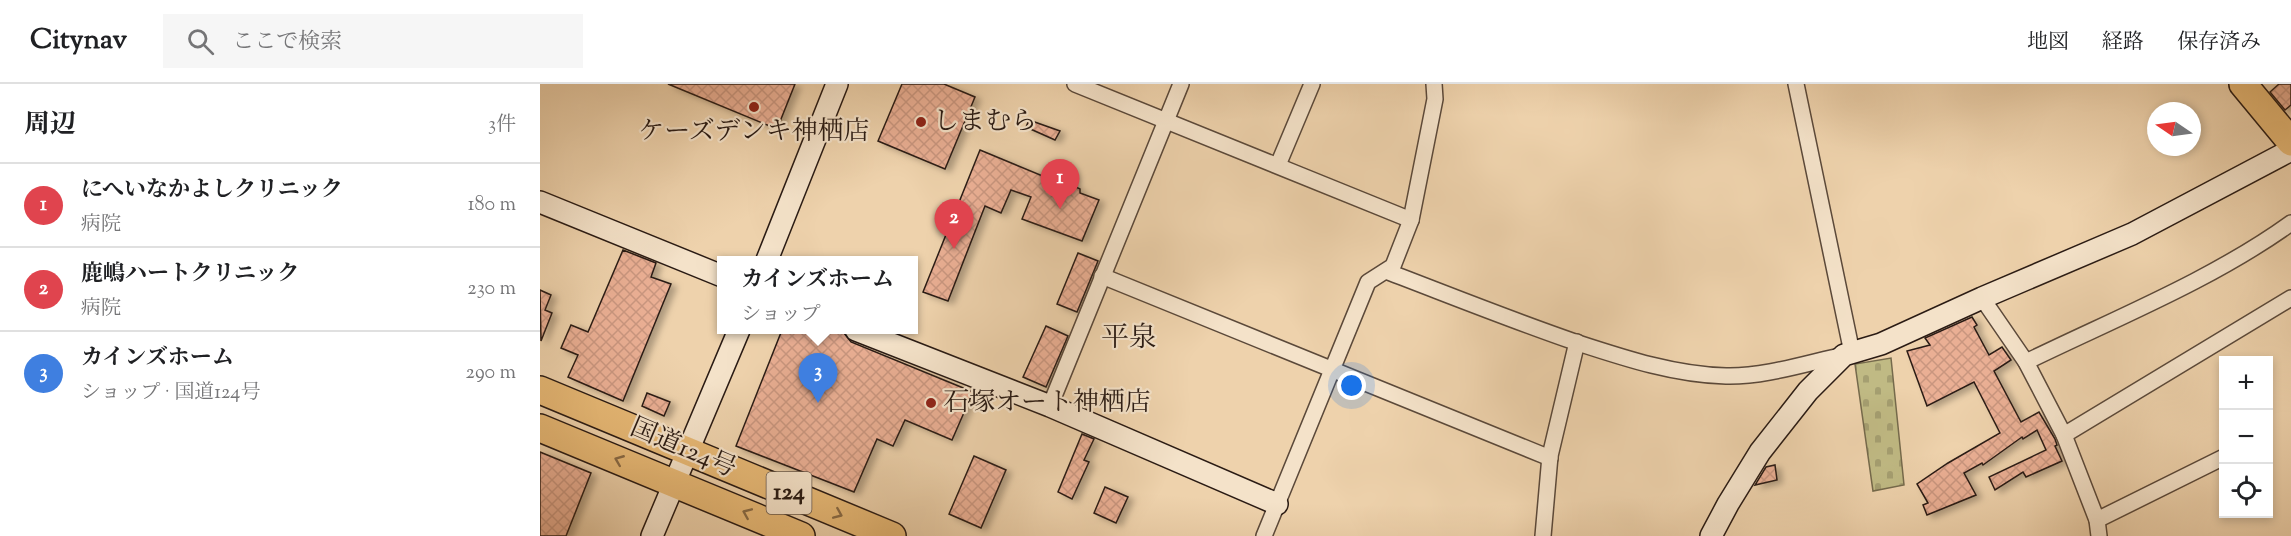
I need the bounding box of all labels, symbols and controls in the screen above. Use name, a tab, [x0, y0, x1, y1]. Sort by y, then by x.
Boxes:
search box	[163, 14, 583, 68]
text: Citynav	[30, 21, 127, 61]
icon: search	[184, 25, 217, 58]
text: ここで検索	[232, 27, 342, 59]
text: 地図	[2027, 28, 2069, 58]
text: 経路	[2102, 28, 2144, 58]
text: 保存済み	[2177, 28, 2261, 58]
marker: ケーズデンキ神栖店	[747, 100, 761, 114]
north arrow	[2147, 102, 2201, 156]
place label: しまむら	[933, 104, 1037, 141]
text: 周辺	[24, 107, 76, 144]
text: 3件	[488, 111, 516, 140]
place label: ケーズデンキ神栖店	[638, 114, 870, 151]
marker: しまむら	[914, 115, 928, 129]
pin: 1	[1040, 160, 1080, 209]
text: にへいなかよしクリニック	[81, 175, 343, 207]
text: 1	[40, 191, 47, 220]
text: 180 m	[468, 191, 516, 220]
pin: 2	[934, 200, 974, 249]
text: 病院	[81, 211, 121, 240]
popup	[717, 256, 918, 334]
text: 鹿嶋ハートクリニック	[81, 259, 299, 291]
text: カインズホーム	[741, 265, 894, 297]
text: 2	[39, 275, 48, 304]
text: 230 m	[467, 275, 516, 304]
text: 病院	[81, 295, 121, 324]
text: ショップ	[741, 301, 821, 330]
district label: 平泉	[1101, 319, 1157, 359]
text: カインズホーム	[81, 343, 234, 375]
pin: 3	[798, 354, 838, 403]
map controls	[2219, 356, 2273, 518]
button: +	[2219, 356, 2273, 410]
text: 3	[39, 359, 48, 388]
text: 290 m	[466, 359, 516, 388]
your location	[1337, 371, 1366, 400]
text: ショップ · 国道124号	[81, 379, 260, 408]
place label: 石塚オート神栖店	[943, 385, 1151, 422]
marker: 石塚オート神栖店	[924, 396, 938, 410]
street label: 国道124号	[624, 410, 742, 488]
button: −	[2219, 410, 2273, 464]
one-way arrow	[615, 455, 626, 467]
button: locate	[2219, 464, 2273, 518]
road number: 124	[766, 472, 812, 514]
one-way arrow	[832, 507, 843, 519]
one-way arrow	[742, 508, 753, 520]

